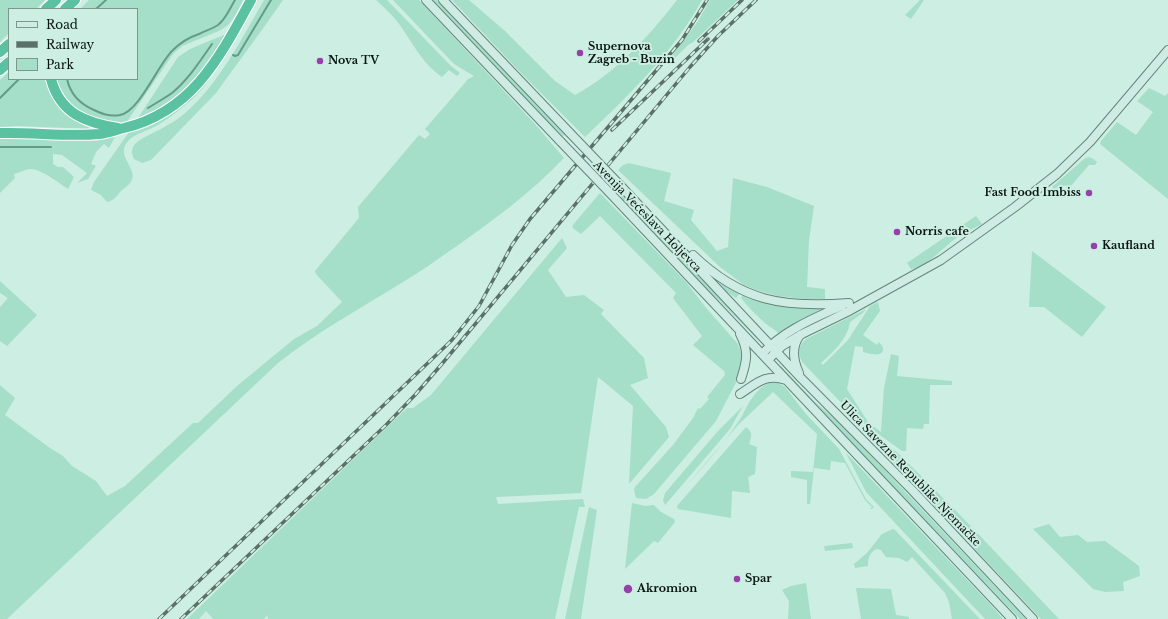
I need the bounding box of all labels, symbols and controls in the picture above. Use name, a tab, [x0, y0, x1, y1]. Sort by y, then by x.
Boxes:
legend	[8, 8, 138, 80]
text: Road	[46, 17, 78, 32]
text: Railway	[46, 37, 94, 52]
place label: Supernova Zagreb - Buzin	[588, 40, 675, 66]
marker: Supernova Zagreb - Buzin	[575, 48, 585, 58]
place label: Nova TV	[328, 54, 379, 68]
marker: Nova TV	[315, 56, 325, 66]
text: Park	[46, 57, 74, 72]
street label: Avenija Većeslava Holjevca	[590, 159, 704, 275]
place label: Fast Food Imbiss	[984, 186, 1081, 200]
marker: Fast Food Imbiss	[1084, 188, 1094, 198]
place label: Norris cafe	[905, 225, 969, 239]
marker: Norris cafe	[892, 227, 902, 237]
place label: Kaufland	[1102, 239, 1155, 253]
marker: Kaufland	[1089, 241, 1099, 251]
street label: Ulica Savezne Republike Njemačke	[837, 399, 983, 549]
place label: Spar	[745, 572, 772, 586]
marker: Spar	[732, 574, 742, 584]
place label: Akromion	[637, 582, 697, 596]
marker: Akromion	[622, 583, 634, 595]

